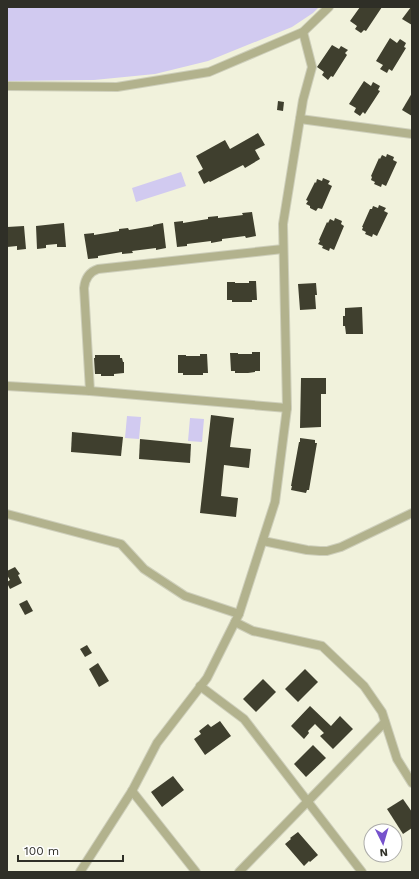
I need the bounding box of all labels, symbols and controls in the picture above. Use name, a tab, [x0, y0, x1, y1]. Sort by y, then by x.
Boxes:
north arrow	[363, 823, 403, 863]
scale bar	[18, 837, 123, 863]
text: 100 m	[24, 844, 59, 858]
text: N	[379, 846, 388, 859]

